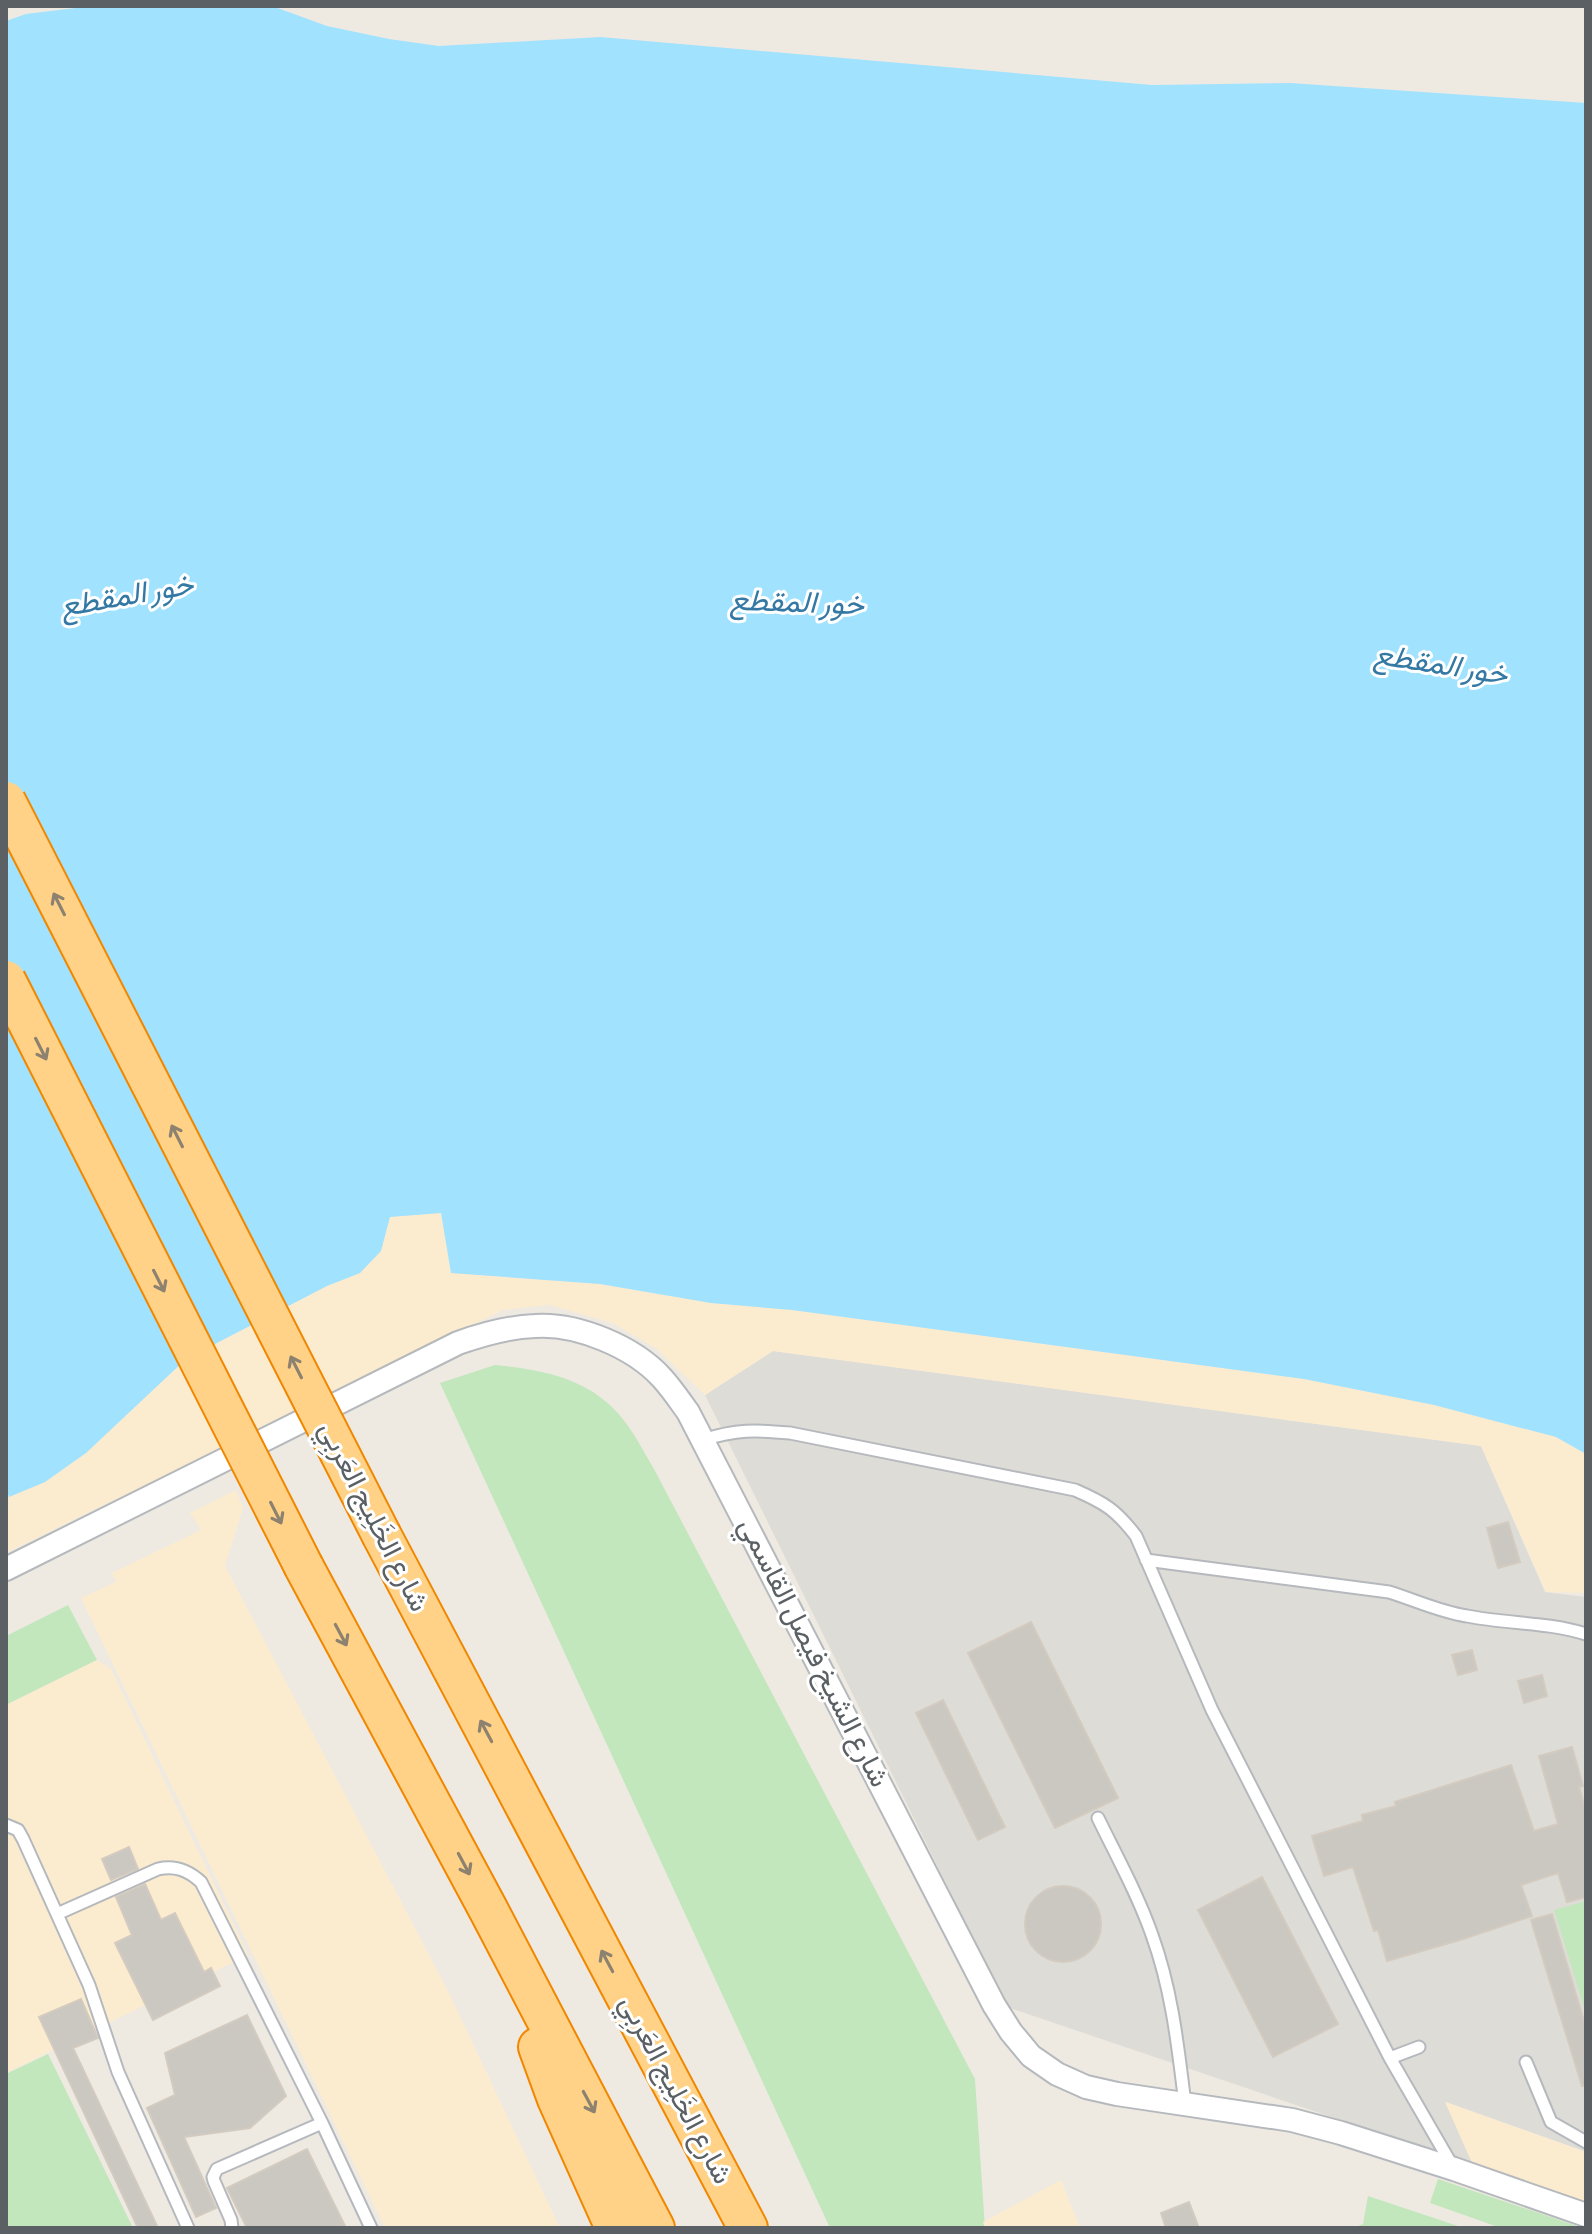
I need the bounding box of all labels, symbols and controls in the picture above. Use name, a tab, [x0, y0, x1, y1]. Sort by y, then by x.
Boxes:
water label: خور المقطع	[58, 569, 197, 627]
water label: خور المقطع	[729, 586, 865, 625]
water label: خور المقطع	[1372, 640, 1510, 695]
one-way arrow	[51, 893, 66, 917]
one-way arrow	[34, 1037, 50, 1061]
one-way arrow	[169, 1124, 185, 1148]
one-way arrow	[151, 1269, 167, 1293]
one-way arrow	[287, 1356, 303, 1380]
street label: شارع الخَلِيج العَربِي	[307, 1417, 434, 1620]
one-way arrow	[269, 1501, 285, 1524]
street label: شارع الشيخ فيصل القاسمي	[727, 1514, 893, 1795]
one-way arrow	[333, 1623, 349, 1647]
one-way arrow	[477, 1720, 493, 1744]
one-way arrow	[457, 1852, 473, 1876]
one-way arrow	[599, 1950, 615, 1973]
street label: شارع الخَلِيج العَربِي	[607, 1991, 738, 2192]
one-way arrow	[582, 2090, 598, 2114]

